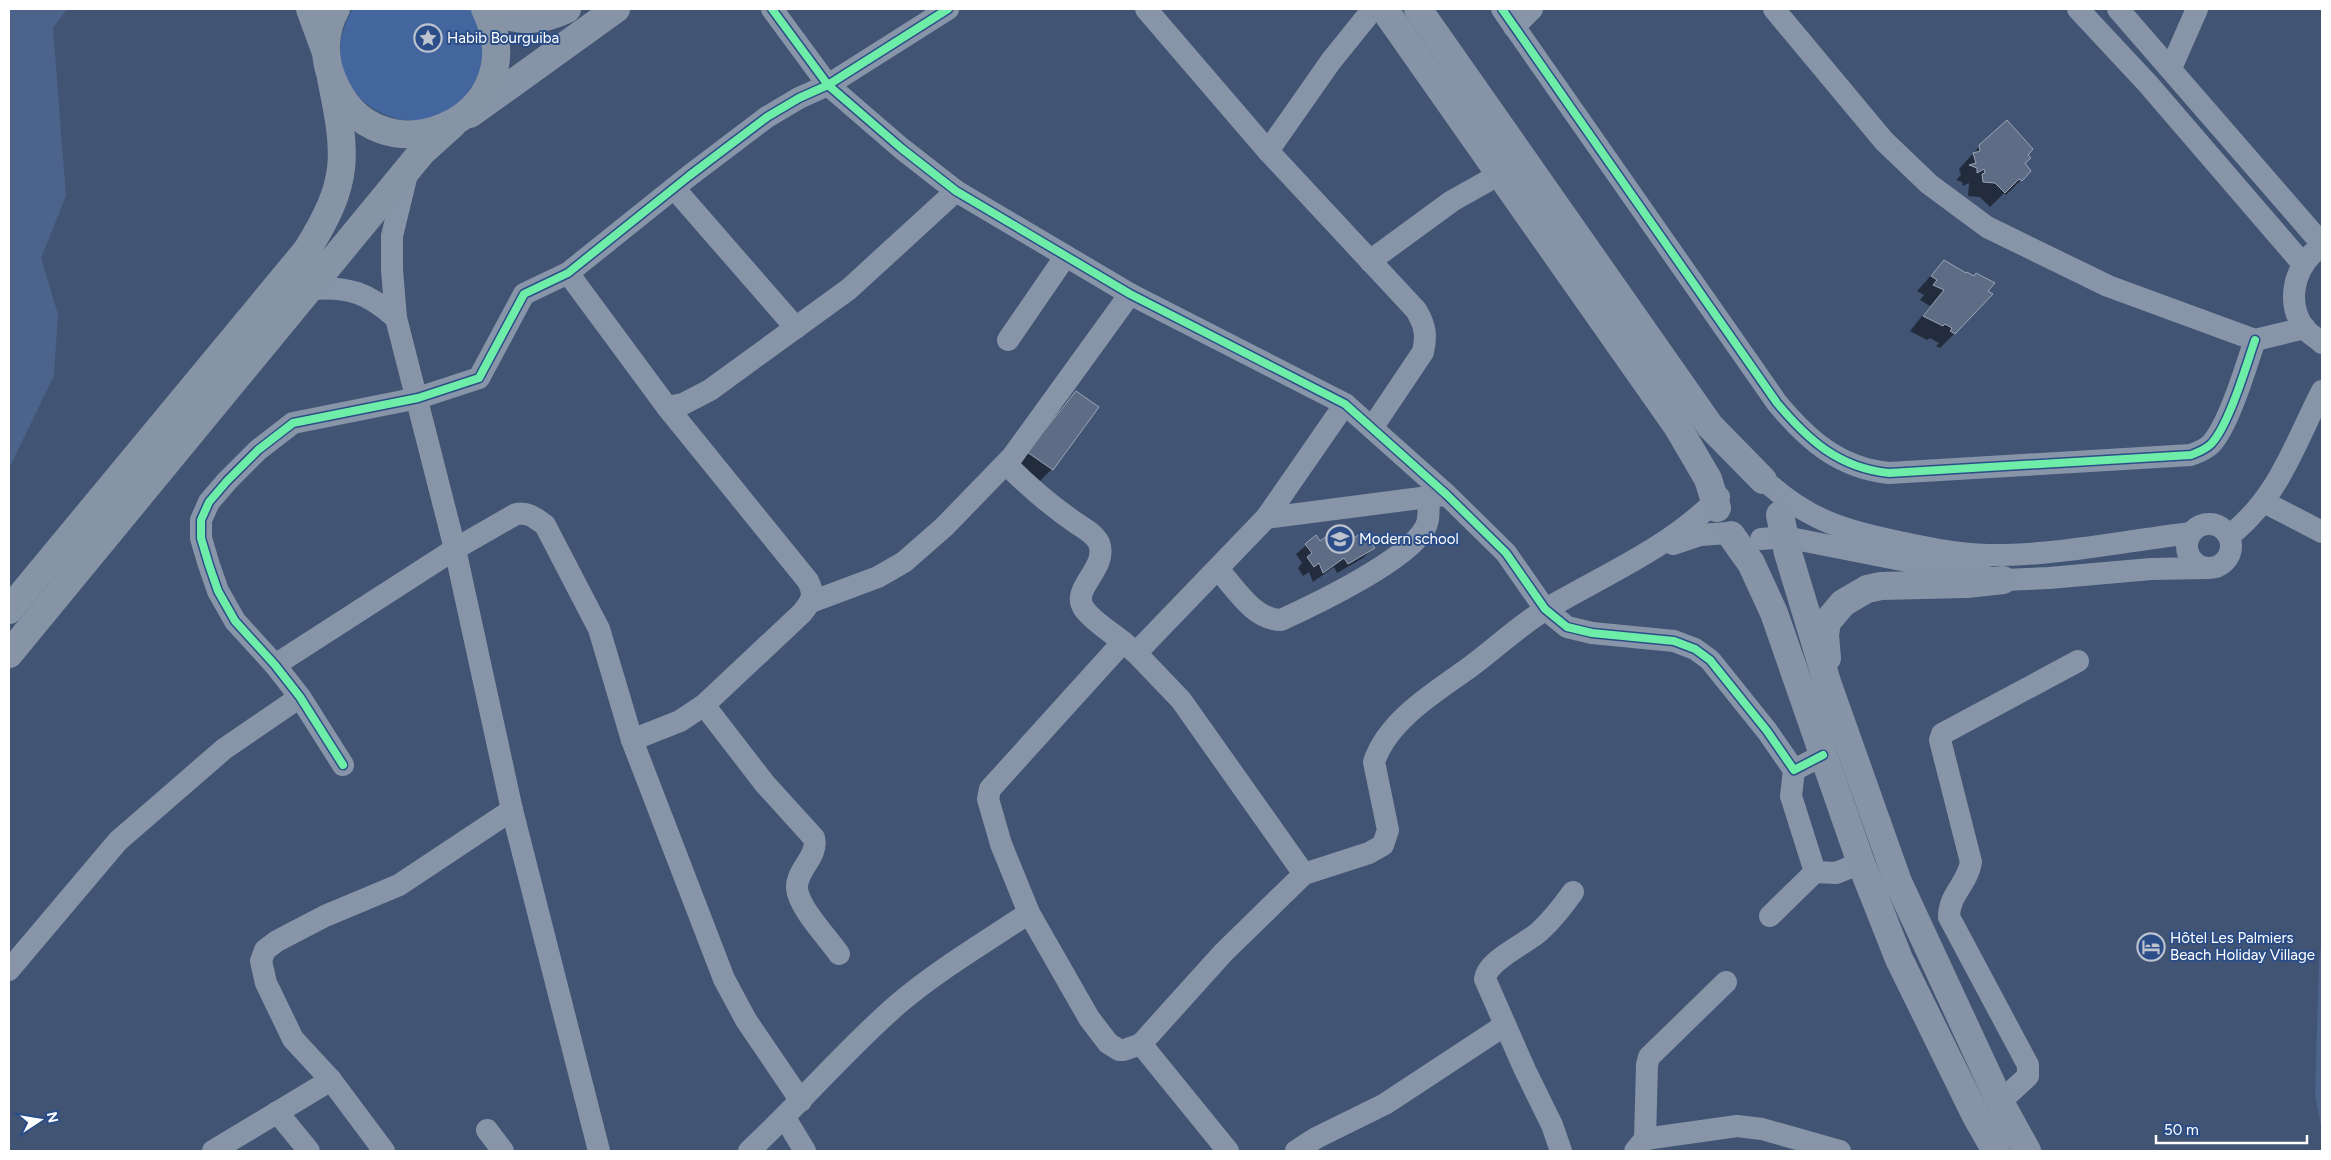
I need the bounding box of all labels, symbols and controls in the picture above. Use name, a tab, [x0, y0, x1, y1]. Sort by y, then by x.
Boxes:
place icon: Habib Bourguiba	[413, 23, 443, 53]
place label: Habib Bourguiba	[447, 29, 559, 47]
school or university icon: Modern school	[1325, 524, 1355, 554]
place label: Modern school	[1359, 530, 1459, 548]
place label: Hôtel Les Palmiers Beach Holiday Village	[2170, 929, 2315, 964]
hotel icon: Hôtel Les Palmiers Beach Holiday Village	[2136, 932, 2166, 962]
north arrow	[15, 1095, 65, 1145]
text: N	[43, 1110, 62, 1124]
scale bar	[2156, 1112, 2307, 1144]
text: 50 m	[2164, 1121, 2199, 1139]

